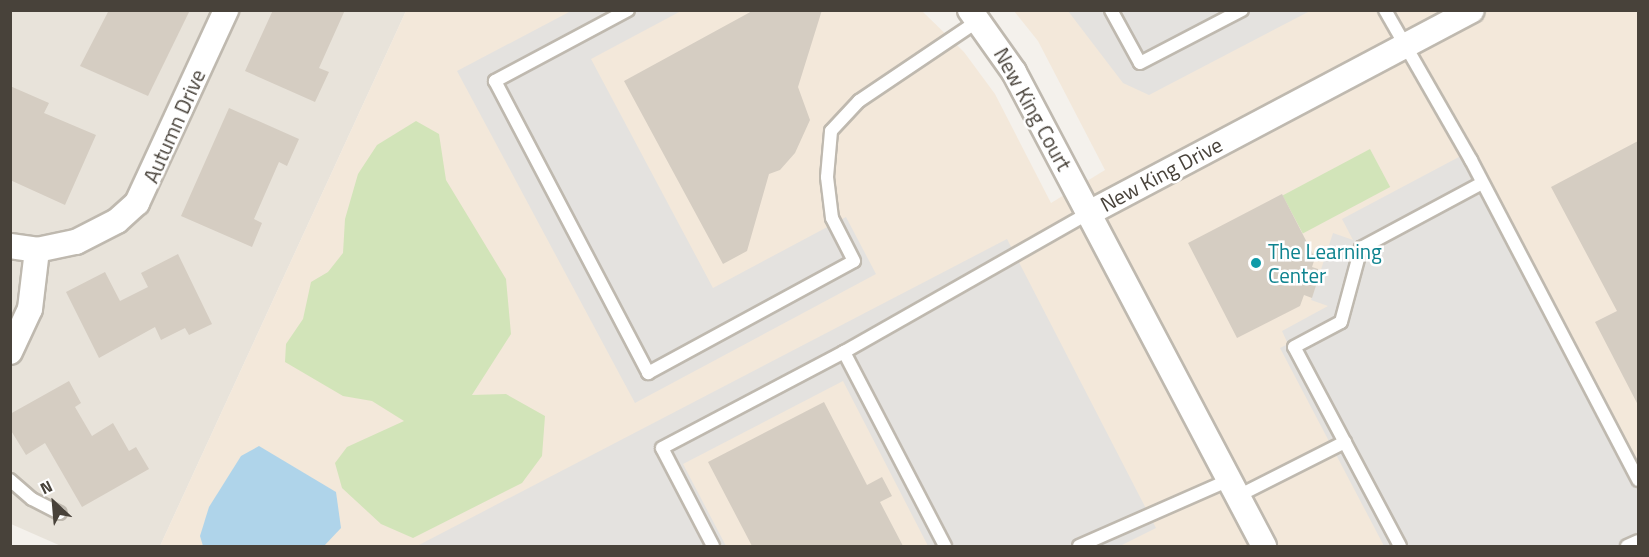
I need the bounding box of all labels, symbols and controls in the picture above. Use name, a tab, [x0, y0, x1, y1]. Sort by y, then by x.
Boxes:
street label: New King Court	[989, 43, 1077, 175]
street label: Autumn Drive	[138, 65, 210, 187]
street label: New King Drive	[1096, 131, 1226, 217]
place label: The Learning Center	[1268, 238, 1382, 288]
marker: The Learning Center	[1249, 256, 1263, 270]
north arrow	[24, 473, 84, 533]
text: N	[36, 474, 56, 500]

